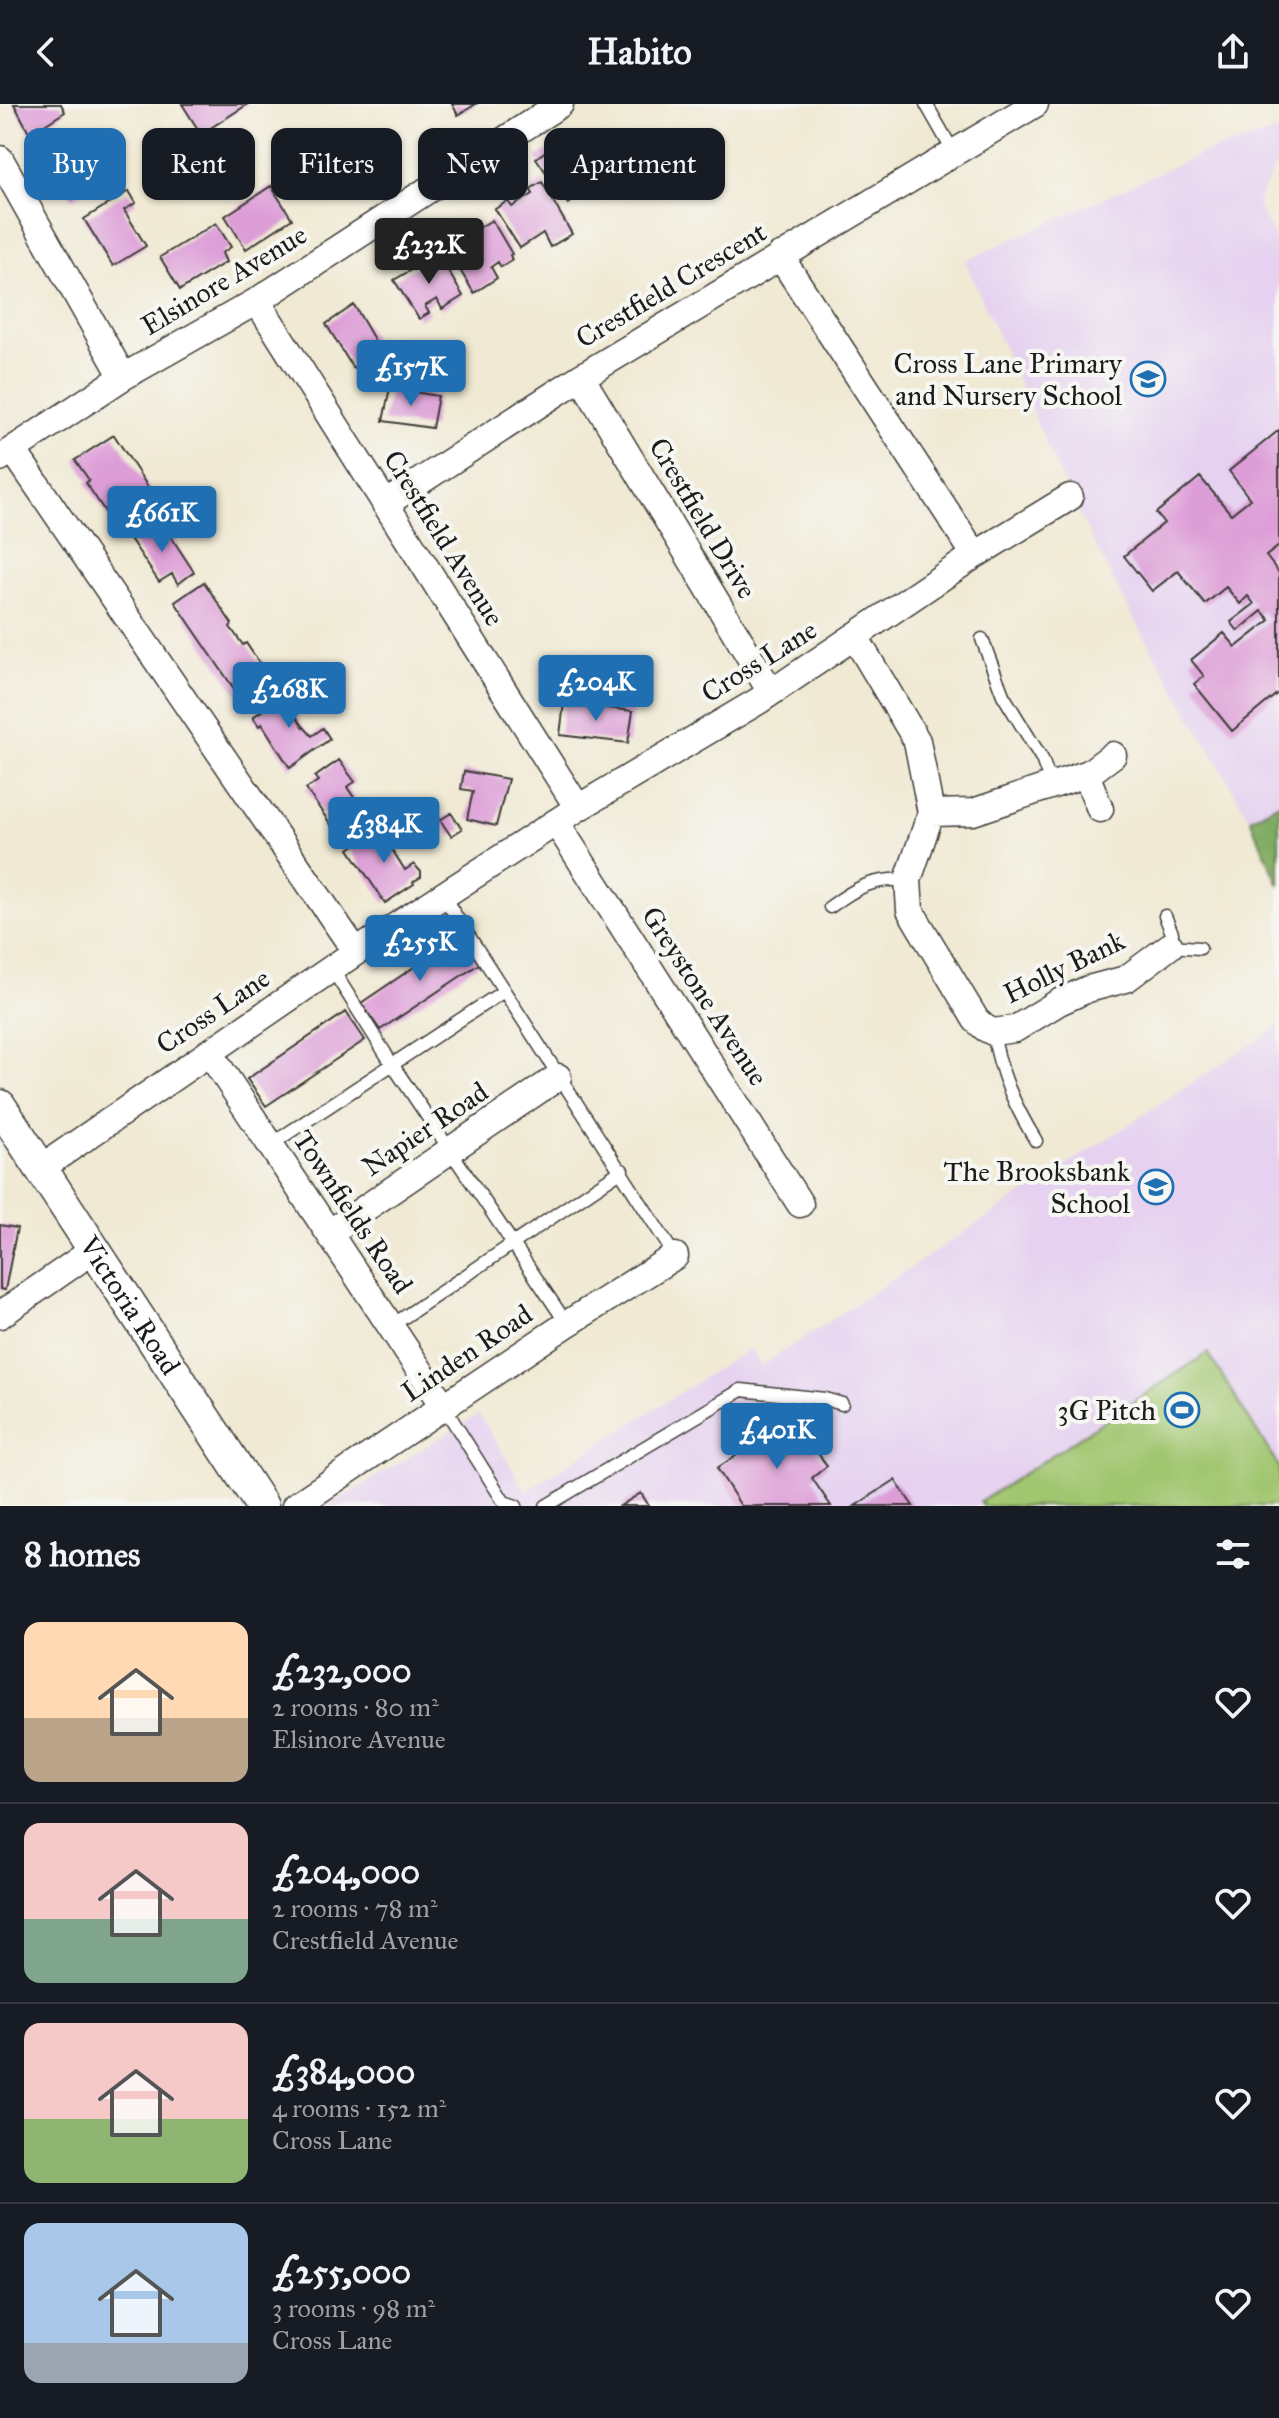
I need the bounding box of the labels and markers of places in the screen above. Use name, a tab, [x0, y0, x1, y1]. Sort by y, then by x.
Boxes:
pin: £232K	[373, 218, 485, 286]
pin: £157K	[355, 340, 467, 408]
place label: Cross Lane Primary and Nursery School	[893, 346, 1123, 413]
school or university icon: Cross Lane Primary and Nursery School	[1129, 360, 1167, 398]
pin: £661K	[106, 486, 218, 554]
pin: £204K	[540, 655, 652, 723]
pin: £268K	[233, 662, 345, 730]
pin: £384K	[328, 797, 440, 865]
pin: £255K	[364, 915, 476, 983]
place label: The Brooksbank School	[944, 1154, 1130, 1221]
school or university icon: The Brooksbank School	[1137, 1168, 1175, 1206]
sports icon: 3G Pitch	[1163, 1391, 1201, 1429]
place label: 3G Pitch	[1057, 1393, 1156, 1428]
pin: £401K	[721, 1403, 833, 1471]

